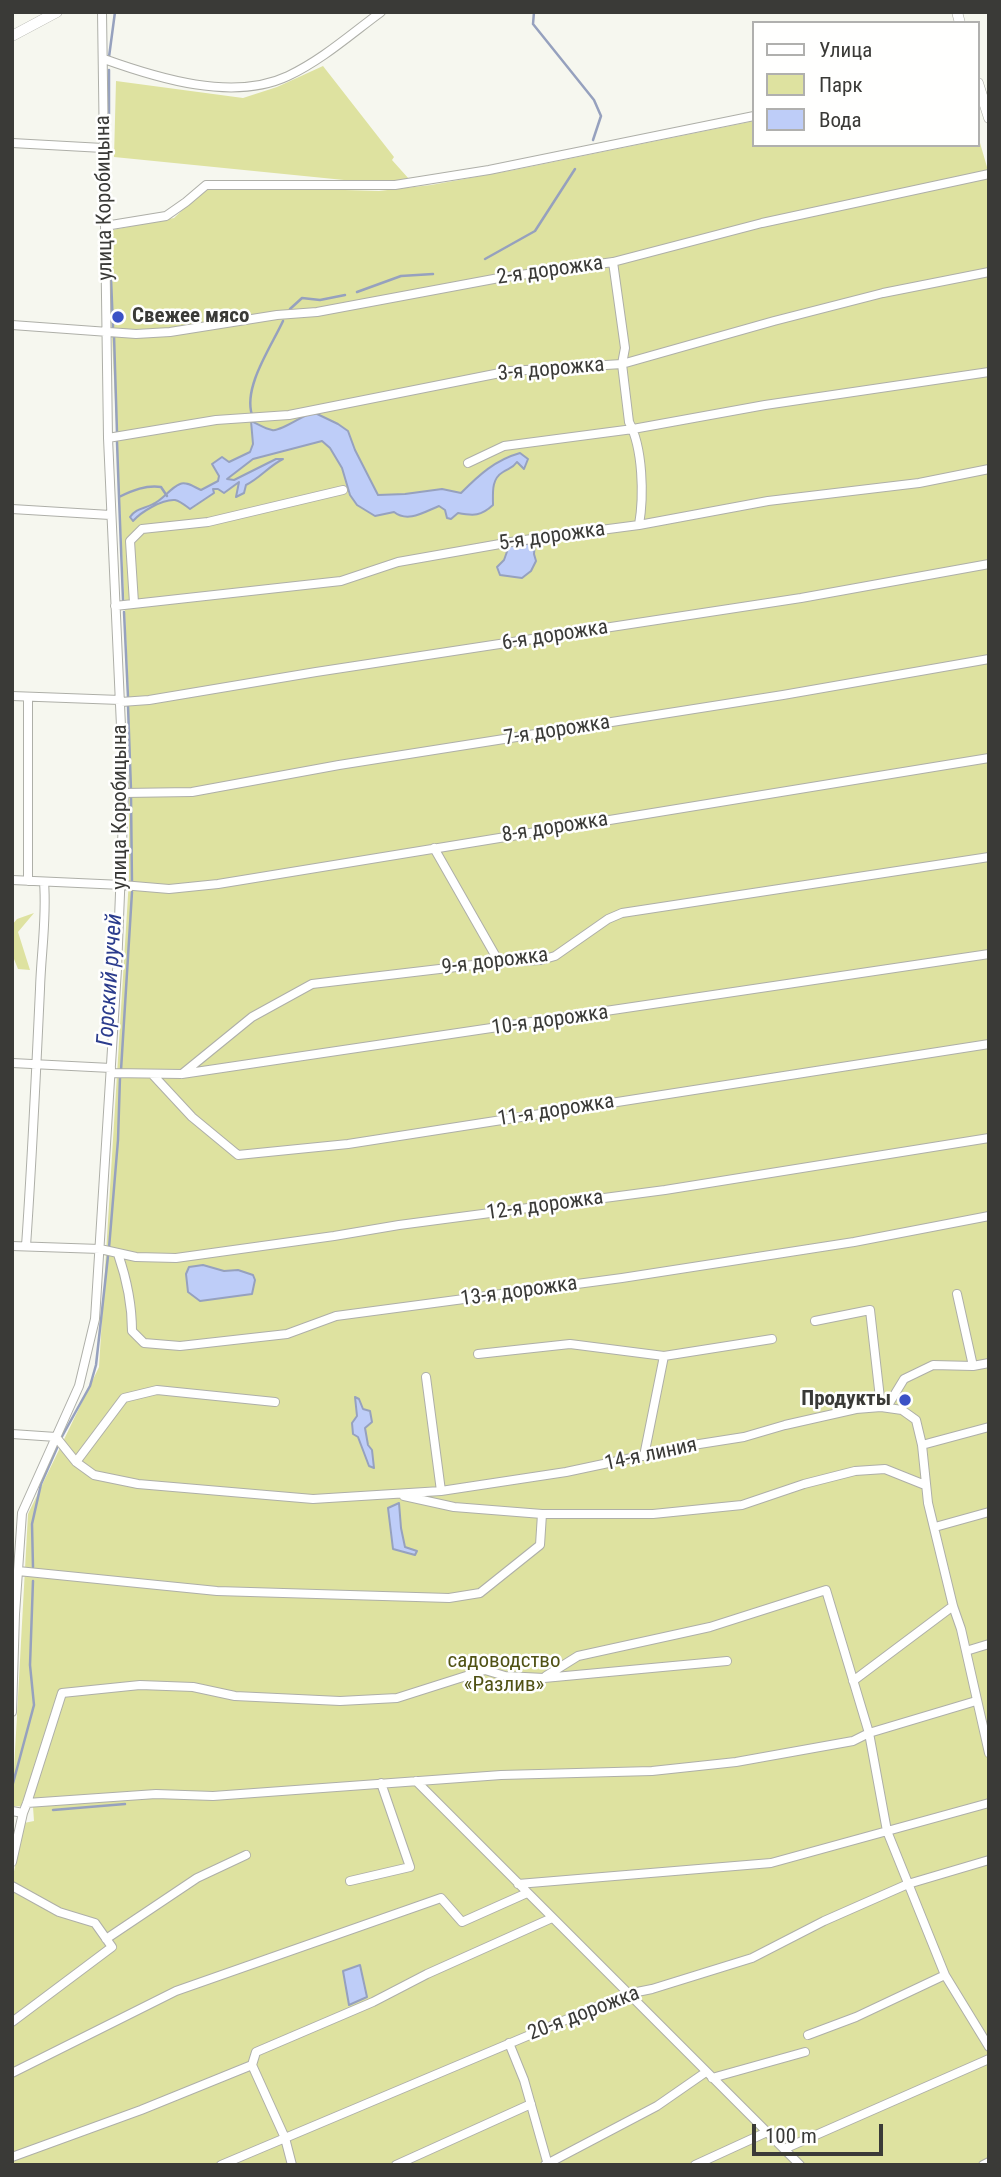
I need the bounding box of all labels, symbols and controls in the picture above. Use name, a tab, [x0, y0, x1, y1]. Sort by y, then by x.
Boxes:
legend	[752, 21, 980, 147]
text: Улица	[819, 38, 872, 62]
text: Парк	[819, 73, 863, 97]
text: Вода	[819, 108, 862, 132]
street label: улица Коробицына	[91, 115, 119, 281]
street label: 2-я дорожка	[495, 251, 605, 291]
place label: Свежее мясо	[132, 304, 249, 330]
marker: Свежее мясо	[110, 309, 126, 325]
street label: 3-я дорожка	[497, 353, 605, 387]
street label: 5-я дорожка	[497, 517, 607, 557]
street label: 6-я дорожка	[500, 615, 610, 657]
street label: 7-я дорожка	[502, 710, 612, 752]
street label: улица Коробицына	[108, 724, 134, 890]
street label: 8-я дорожка	[500, 807, 610, 849]
water label: Горский ручей	[93, 913, 129, 1047]
street label: 9-я дорожка	[440, 943, 550, 981]
street label: 10-я дорожка	[490, 1000, 610, 1042]
street label: 11-я дорожка	[496, 1089, 616, 1133]
street label: 12-я дорожка	[485, 1185, 605, 1227]
street label: 13-я дорожка	[459, 1271, 579, 1313]
place label: Продукты	[801, 1387, 891, 1413]
marker: Продукты	[897, 1392, 913, 1408]
street label: 14-я линия	[602, 1433, 700, 1477]
park label: садоводство «Разлив»	[448, 1649, 560, 1699]
street label: 20-я дорожка	[525, 1981, 643, 2047]
scale bar	[756, 2110, 887, 2154]
text: 100 m	[765, 2124, 817, 2148]

